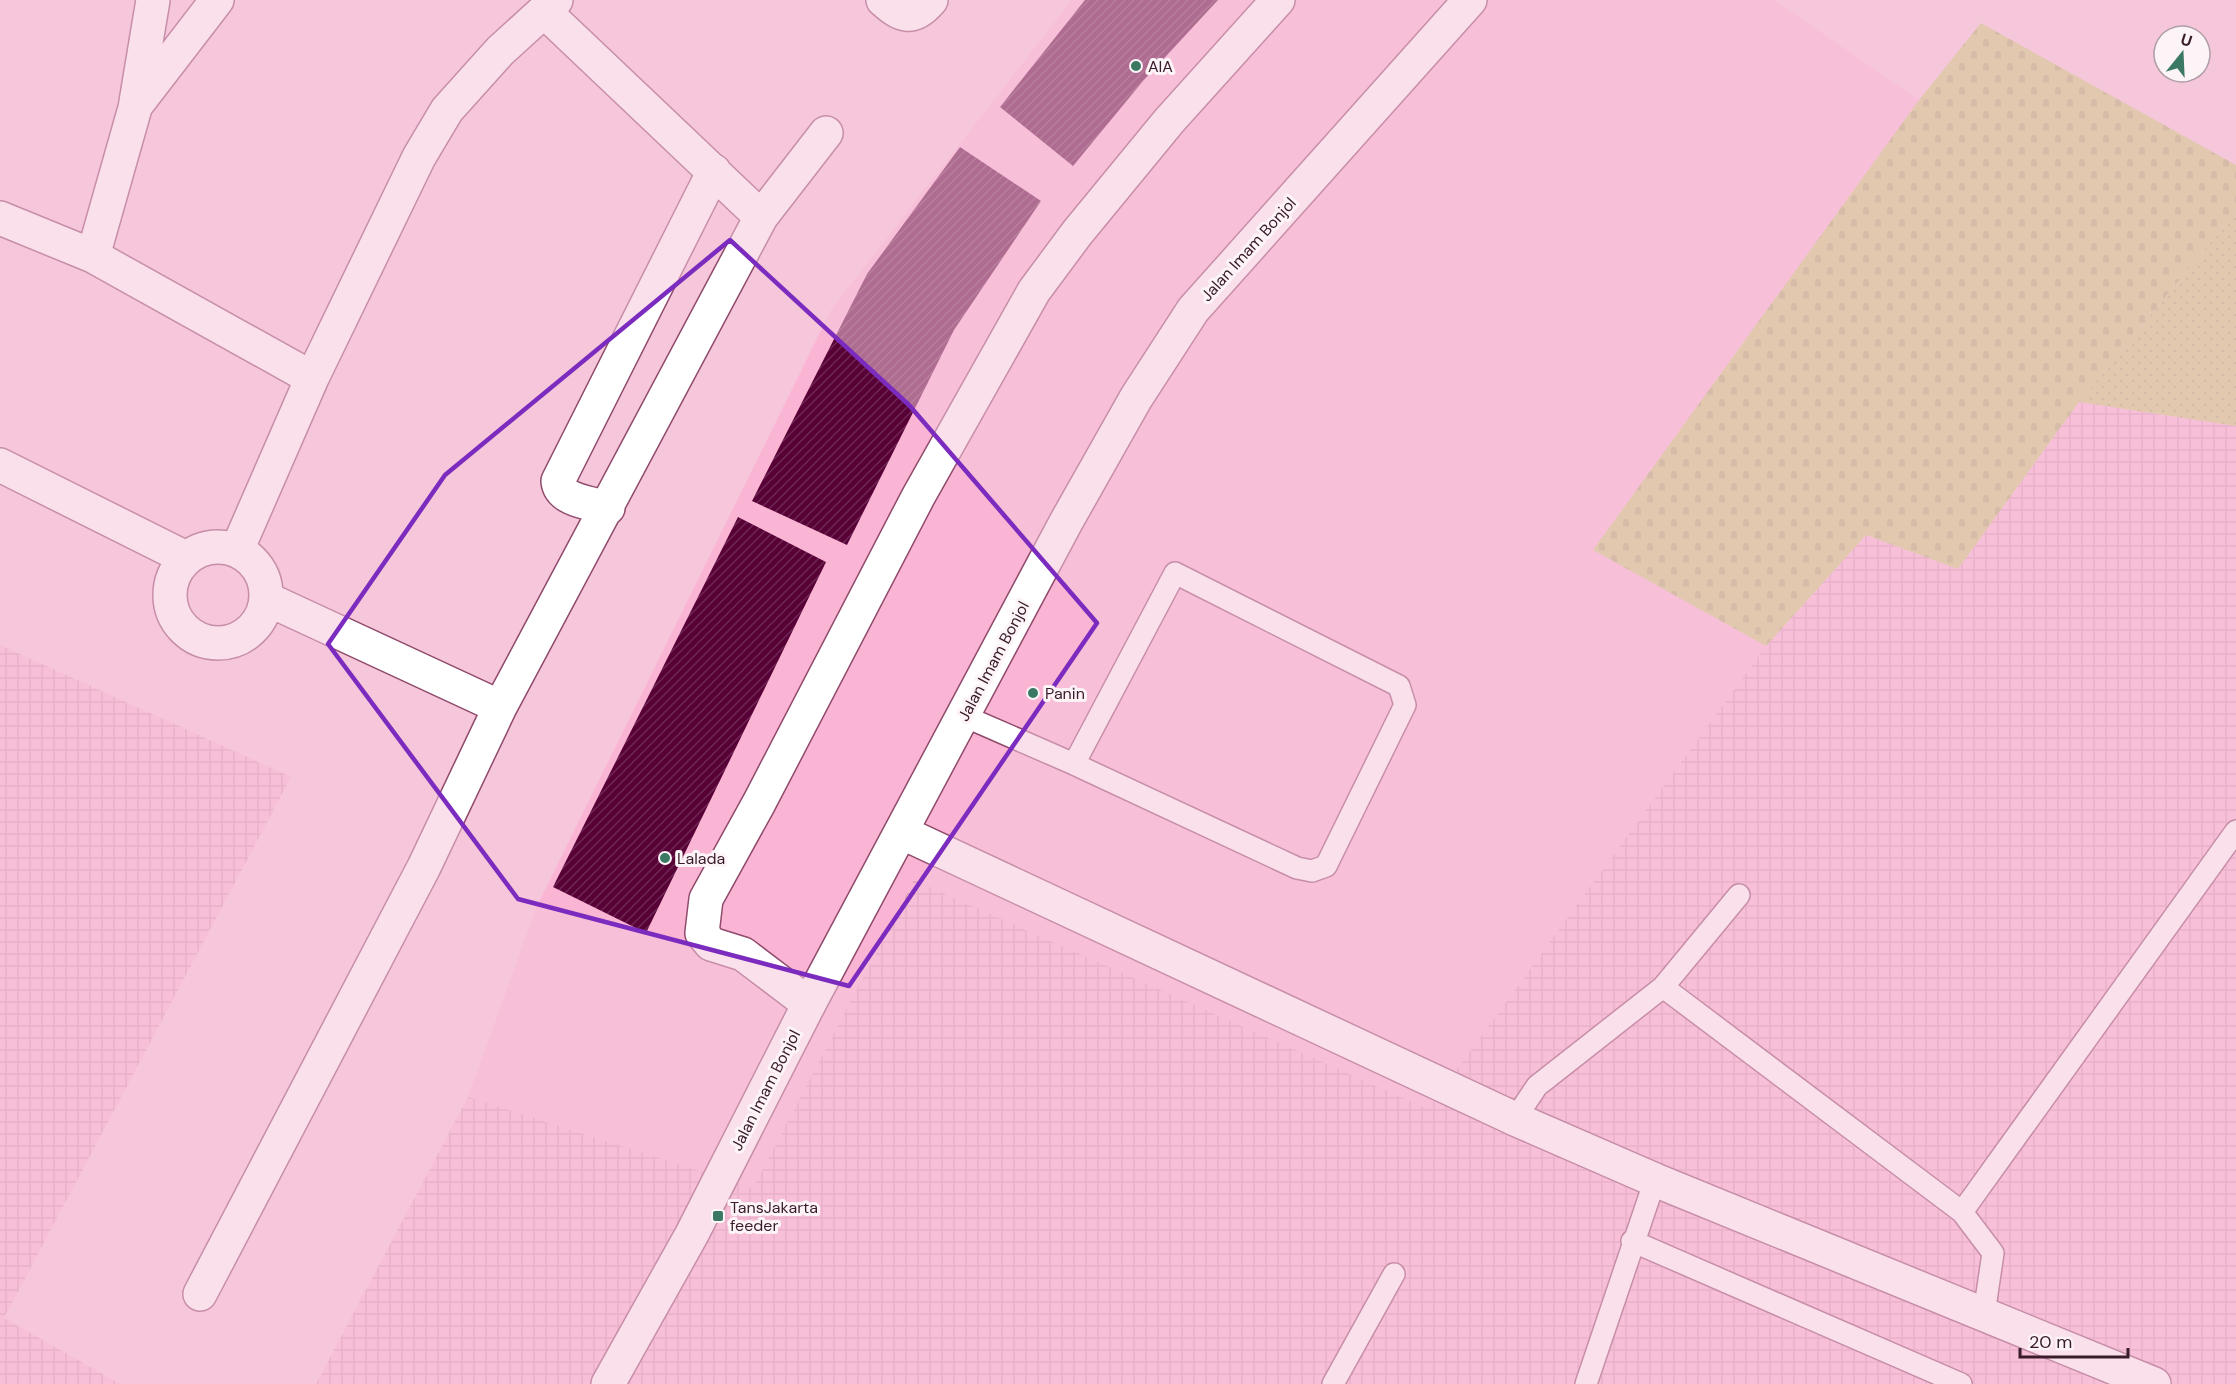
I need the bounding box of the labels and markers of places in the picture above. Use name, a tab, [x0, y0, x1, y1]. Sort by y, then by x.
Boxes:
place label: AIA	[1148, 56, 1173, 77]
marker: AIA	[1129, 59, 1143, 73]
place label: Panin	[1045, 683, 1085, 704]
marker: Panin	[1026, 686, 1040, 700]
place label: Lalada	[677, 848, 725, 869]
marker: Lalada	[658, 851, 672, 865]
place label: TansJakarta feeder	[730, 1197, 818, 1236]
marker: TansJakarta feeder	[711, 1209, 725, 1223]

